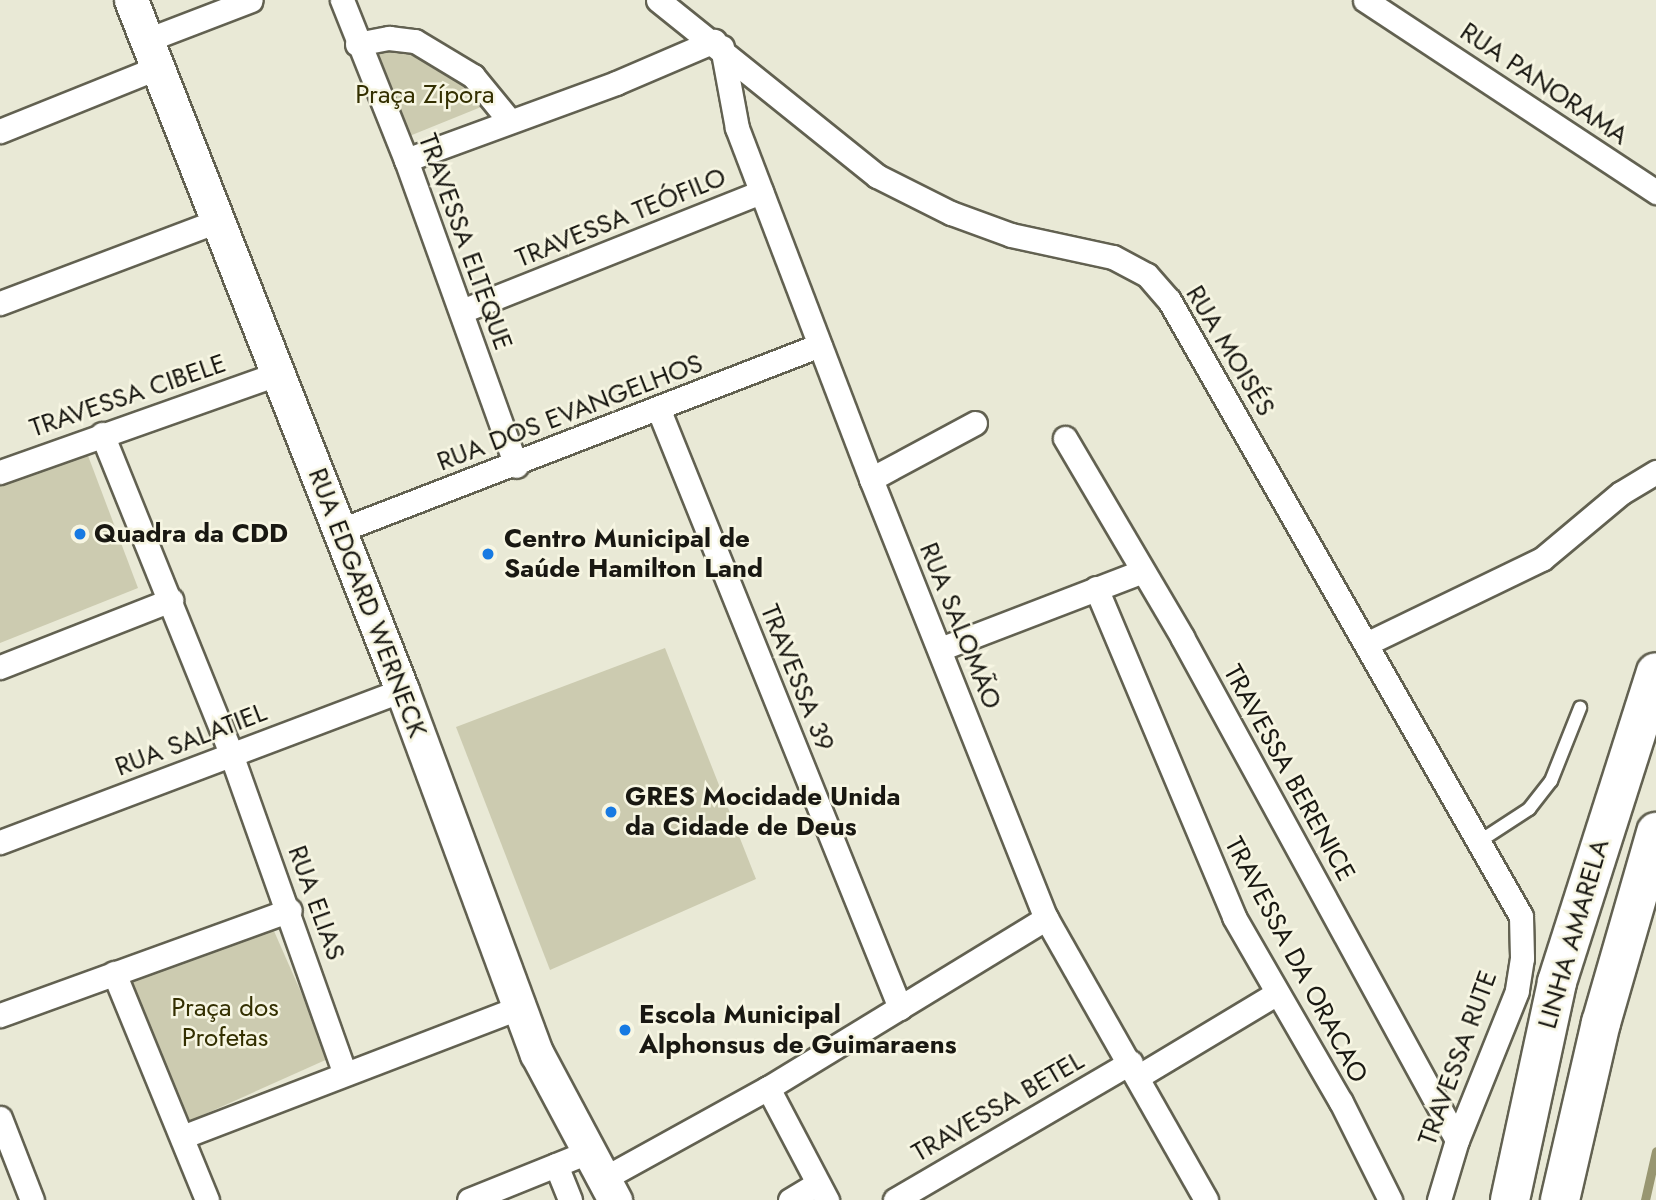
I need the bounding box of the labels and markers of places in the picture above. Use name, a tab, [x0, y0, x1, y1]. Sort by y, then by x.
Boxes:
place label: Quadra da CDD	[94, 518, 288, 550]
place label: Centro Municipal de Saúde Hamilton Land	[504, 523, 763, 584]
marker: Quadra da CDD	[72, 526, 88, 542]
marker: Centro Municipal de Saúde Hamilton Land	[478, 544, 498, 564]
place label: GRES Mocidade Unida da Cidade de Deus	[625, 781, 900, 842]
marker: GRES Mocidade Unida da Cidade de Deus	[603, 804, 619, 820]
place label: Escola Municipal Alphonsus de Guimaraens	[639, 999, 956, 1060]
marker: Escola Municipal Alphonsus de Guimaraens	[617, 1022, 633, 1038]

